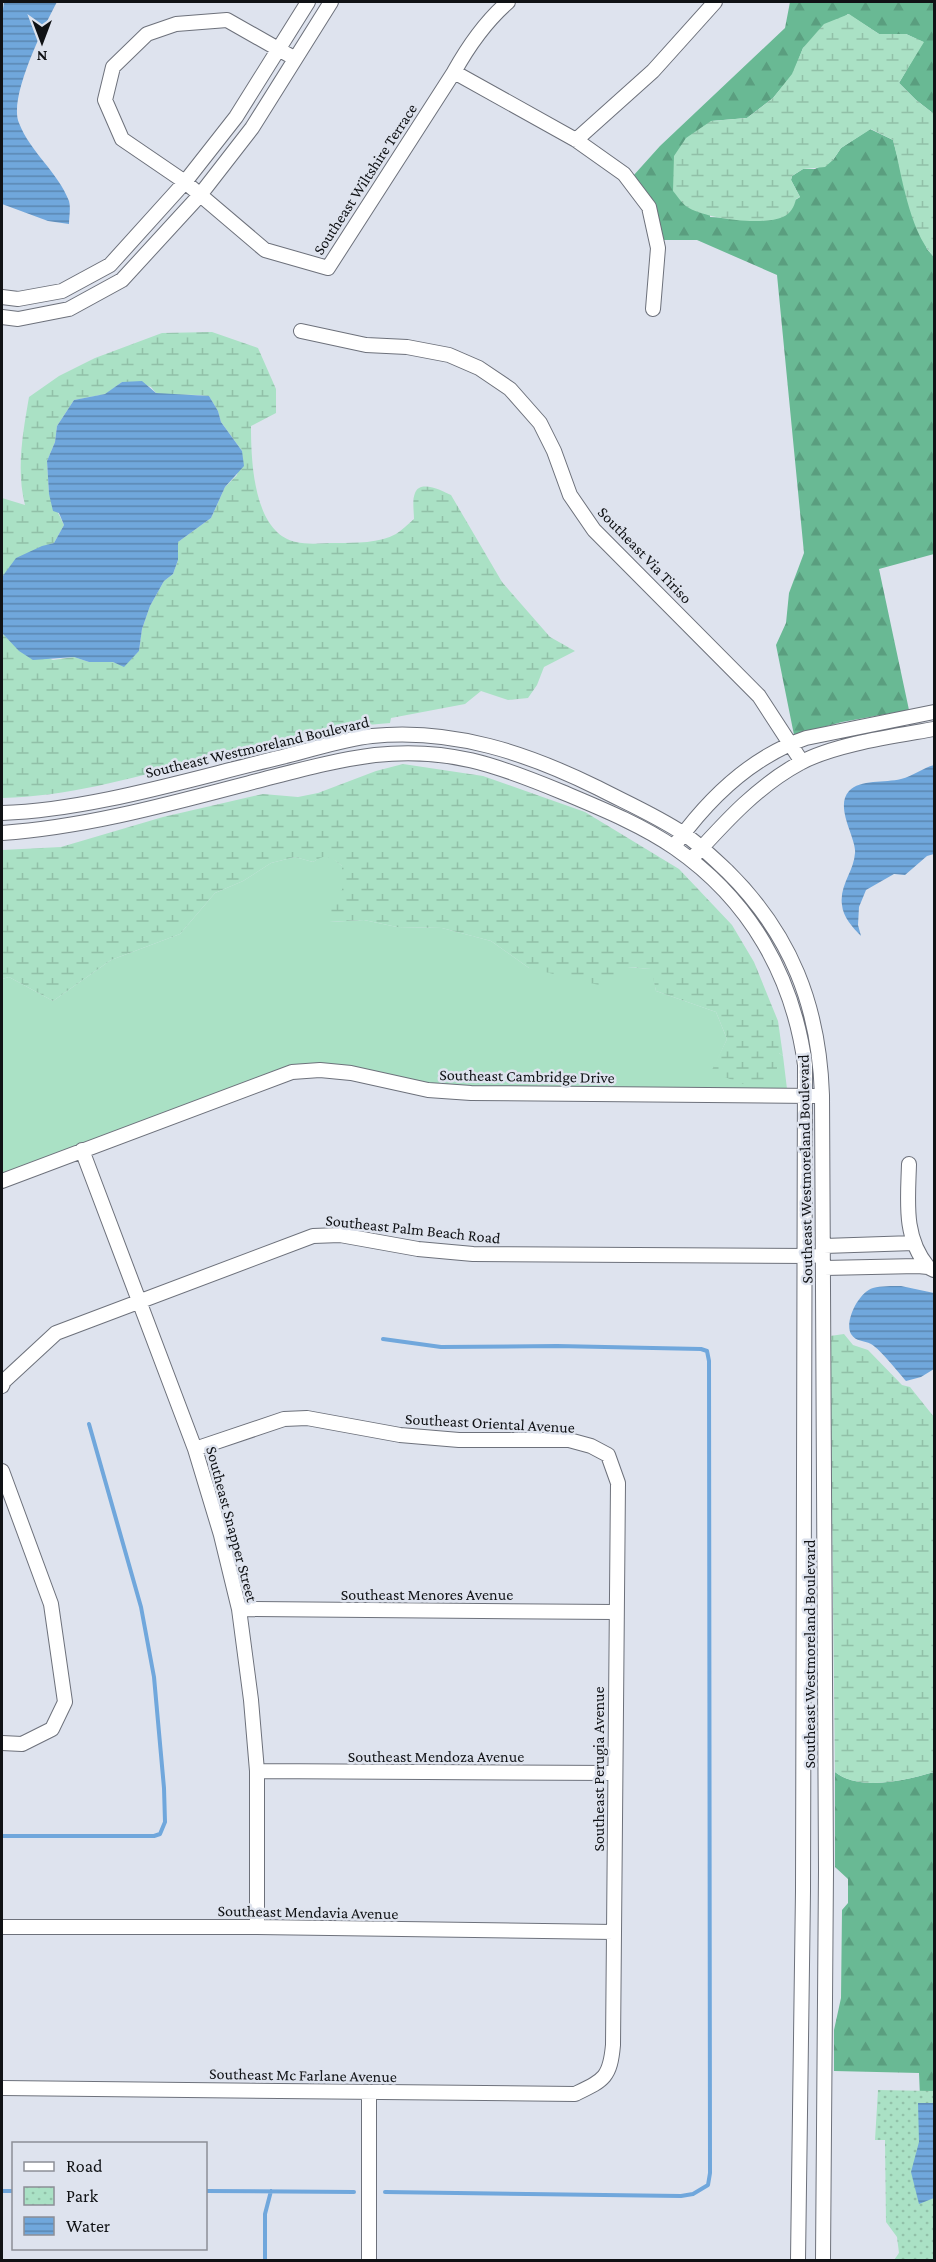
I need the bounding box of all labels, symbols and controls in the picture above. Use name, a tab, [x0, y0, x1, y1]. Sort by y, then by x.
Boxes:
north arrow	[12, 12, 72, 72]
text: N	[36, 48, 47, 65]
street label: Southeast Wiltshire Terrace	[310, 100, 420, 258]
street label: Southeast Via Tiriso	[595, 503, 695, 607]
street label: Southeast Westmoreland Boulevard	[143, 713, 371, 781]
street label: Southeast Westmoreland Boulevard	[794, 1054, 815, 1284]
street label: Southeast Cambridge Drive	[439, 1066, 615, 1087]
street label: Southeast Palm Beach Road	[325, 1211, 502, 1247]
street label: Southeast Oriental Avenue	[405, 1410, 575, 1436]
street label: Southeast Snapper Street	[202, 1444, 261, 1605]
street label: Southeast Westmoreland Boulevard	[801, 1539, 818, 1769]
street label: Southeast Menores Avenue	[341, 1586, 513, 1603]
street label: Southeast Perugia Avenue	[590, 1686, 608, 1852]
street label: Southeast Mendoza Avenue	[348, 1748, 524, 1765]
street label: Southeast Mendavia Avenue	[218, 1902, 398, 1922]
street label: Southeast Mc Farlane Avenue	[209, 2065, 397, 2085]
legend	[12, 2142, 207, 2250]
text: Road	[66, 2156, 103, 2176]
text: Park	[66, 2186, 98, 2206]
text: Water	[66, 2216, 111, 2236]

